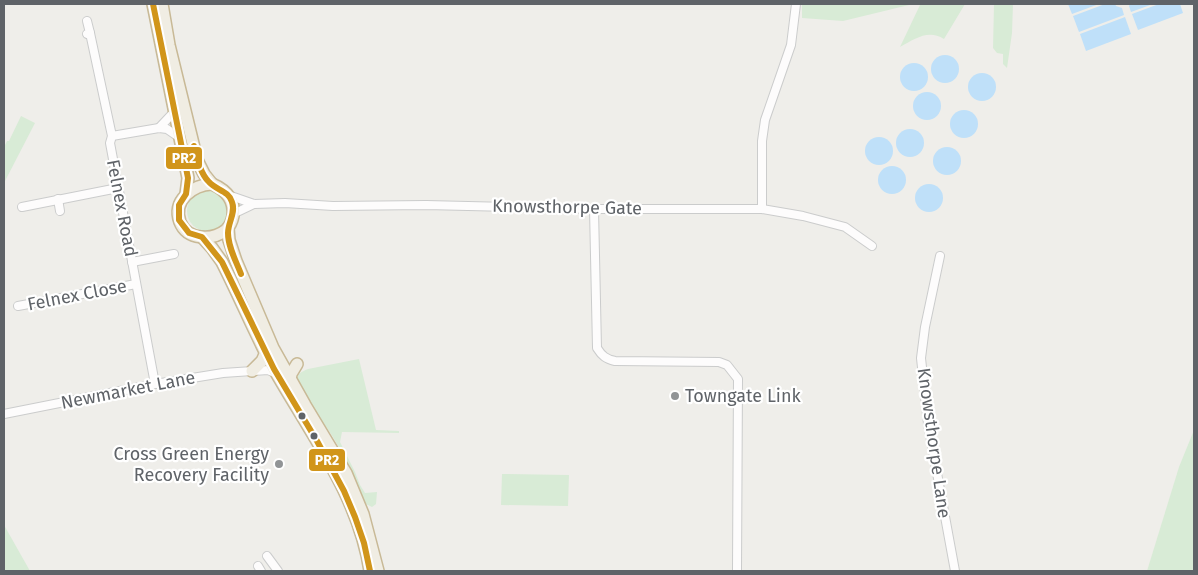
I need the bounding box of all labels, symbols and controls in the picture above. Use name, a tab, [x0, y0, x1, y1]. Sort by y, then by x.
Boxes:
line badge: PR2	[165, 146, 203, 170]
text: PR2	[172, 150, 196, 167]
street label: Felnex Road	[102, 158, 142, 258]
street label: Knowsthorpe Gate	[492, 195, 642, 219]
street label: Felnex Close	[25, 275, 129, 315]
street label: Newmarket Lane	[59, 366, 197, 414]
street label: Knowsthorpe Lane	[913, 366, 955, 520]
place label: Towngate Link	[685, 385, 801, 407]
marker: Towngate Link	[669, 390, 681, 402]
unlabelled marker	[297, 411, 307, 421]
unlabelled marker	[309, 431, 319, 441]
place label: Cross Green Energy Recovery Facility	[113, 443, 269, 486]
line badge: PR2	[308, 448, 346, 472]
text: PR2	[315, 452, 339, 469]
marker: Cross Green Energy Recovery Facility	[273, 458, 285, 470]

